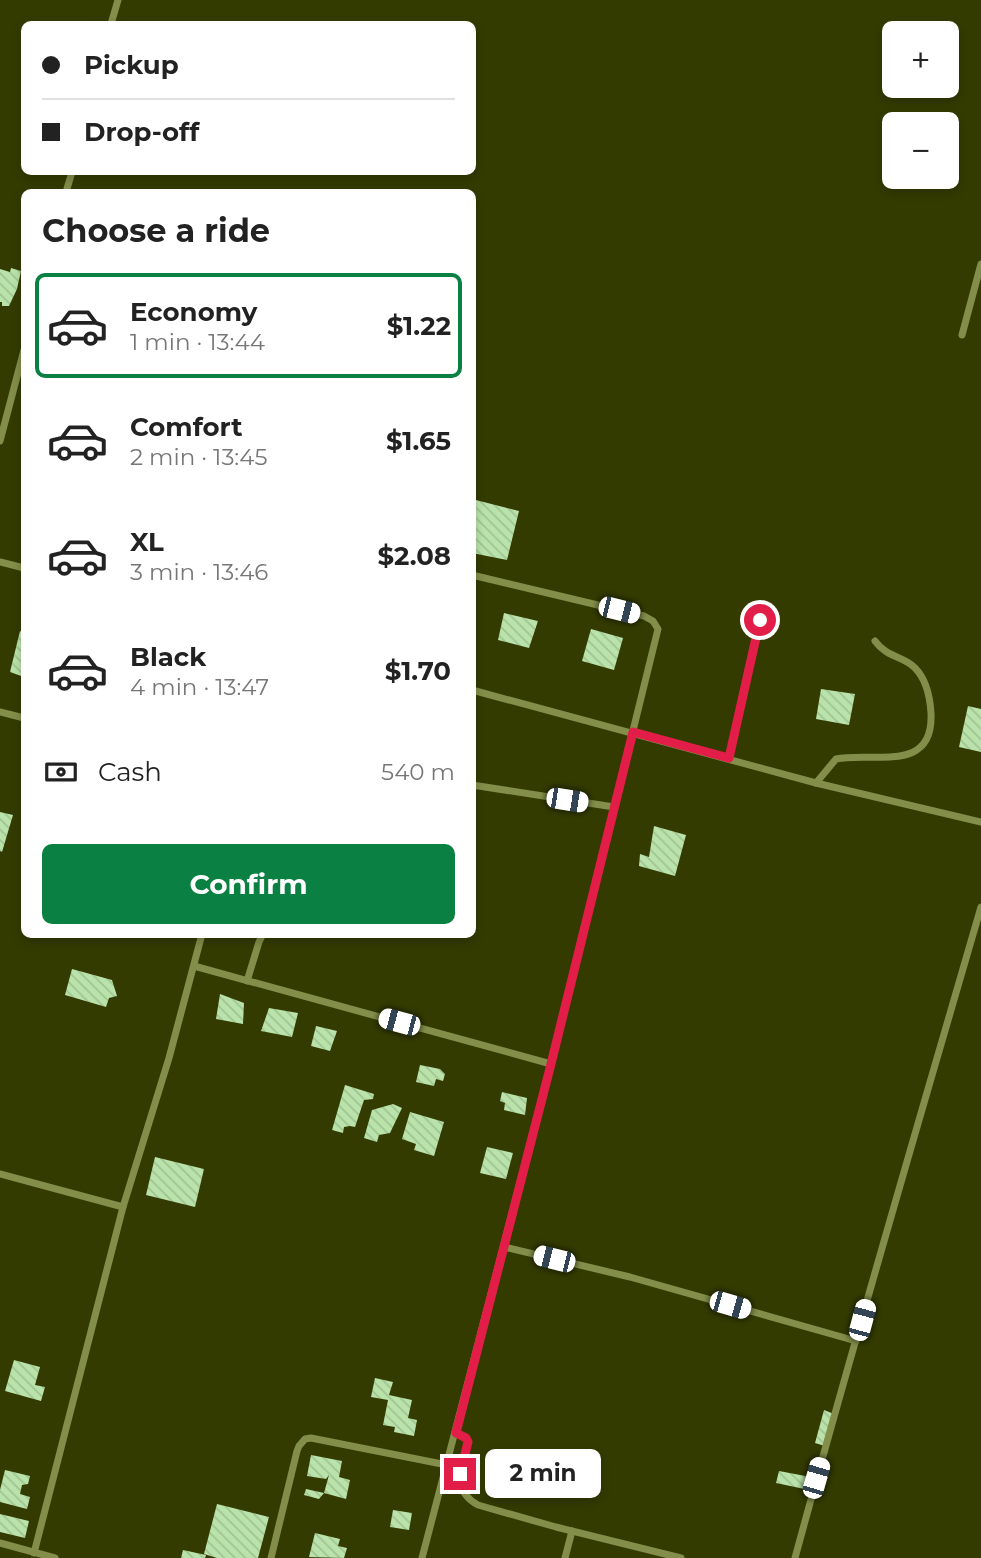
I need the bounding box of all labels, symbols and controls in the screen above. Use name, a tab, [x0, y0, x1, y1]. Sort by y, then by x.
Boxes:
map controls	[882, 21, 959, 189]
button: +	[882, 21, 959, 98]
text: Pickup	[84, 49, 179, 81]
button: −	[882, 112, 959, 189]
text: Drop-off	[84, 116, 199, 148]
text: Choose a ride	[42, 211, 270, 250]
icon: car	[46, 294, 109, 357]
text: Economy	[130, 296, 257, 328]
text: $1.22	[387, 310, 451, 342]
text: 1 min · 13:44	[130, 328, 265, 356]
icon: car	[46, 409, 109, 472]
text: Comfort	[130, 411, 242, 443]
text: $1.65	[386, 425, 451, 457]
text: 2 min · 13:45	[130, 443, 267, 471]
icon: car	[46, 524, 109, 587]
text: XL	[130, 526, 164, 558]
text: $2.08	[378, 540, 451, 572]
text: 3 min · 13:46	[130, 558, 268, 586]
car	[597, 595, 642, 625]
route start	[744, 604, 776, 636]
icon: car	[46, 639, 109, 702]
text: Black	[130, 641, 206, 673]
text: $1.70	[385, 655, 451, 687]
text: 4 min · 13:47	[130, 673, 269, 701]
icon: cash	[42, 753, 80, 791]
text: Cash	[98, 756, 162, 788]
text: 540 m	[381, 758, 455, 786]
car	[545, 786, 590, 814]
button: Confirm	[42, 844, 455, 924]
car	[376, 1006, 423, 1038]
car	[532, 1244, 577, 1274]
car	[707, 1289, 754, 1321]
car	[847, 1297, 878, 1343]
callout: 2 min	[484, 1450, 600, 1498]
car	[801, 1455, 832, 1501]
route end	[444, 1458, 476, 1490]
text: 2 min	[509, 1459, 577, 1487]

